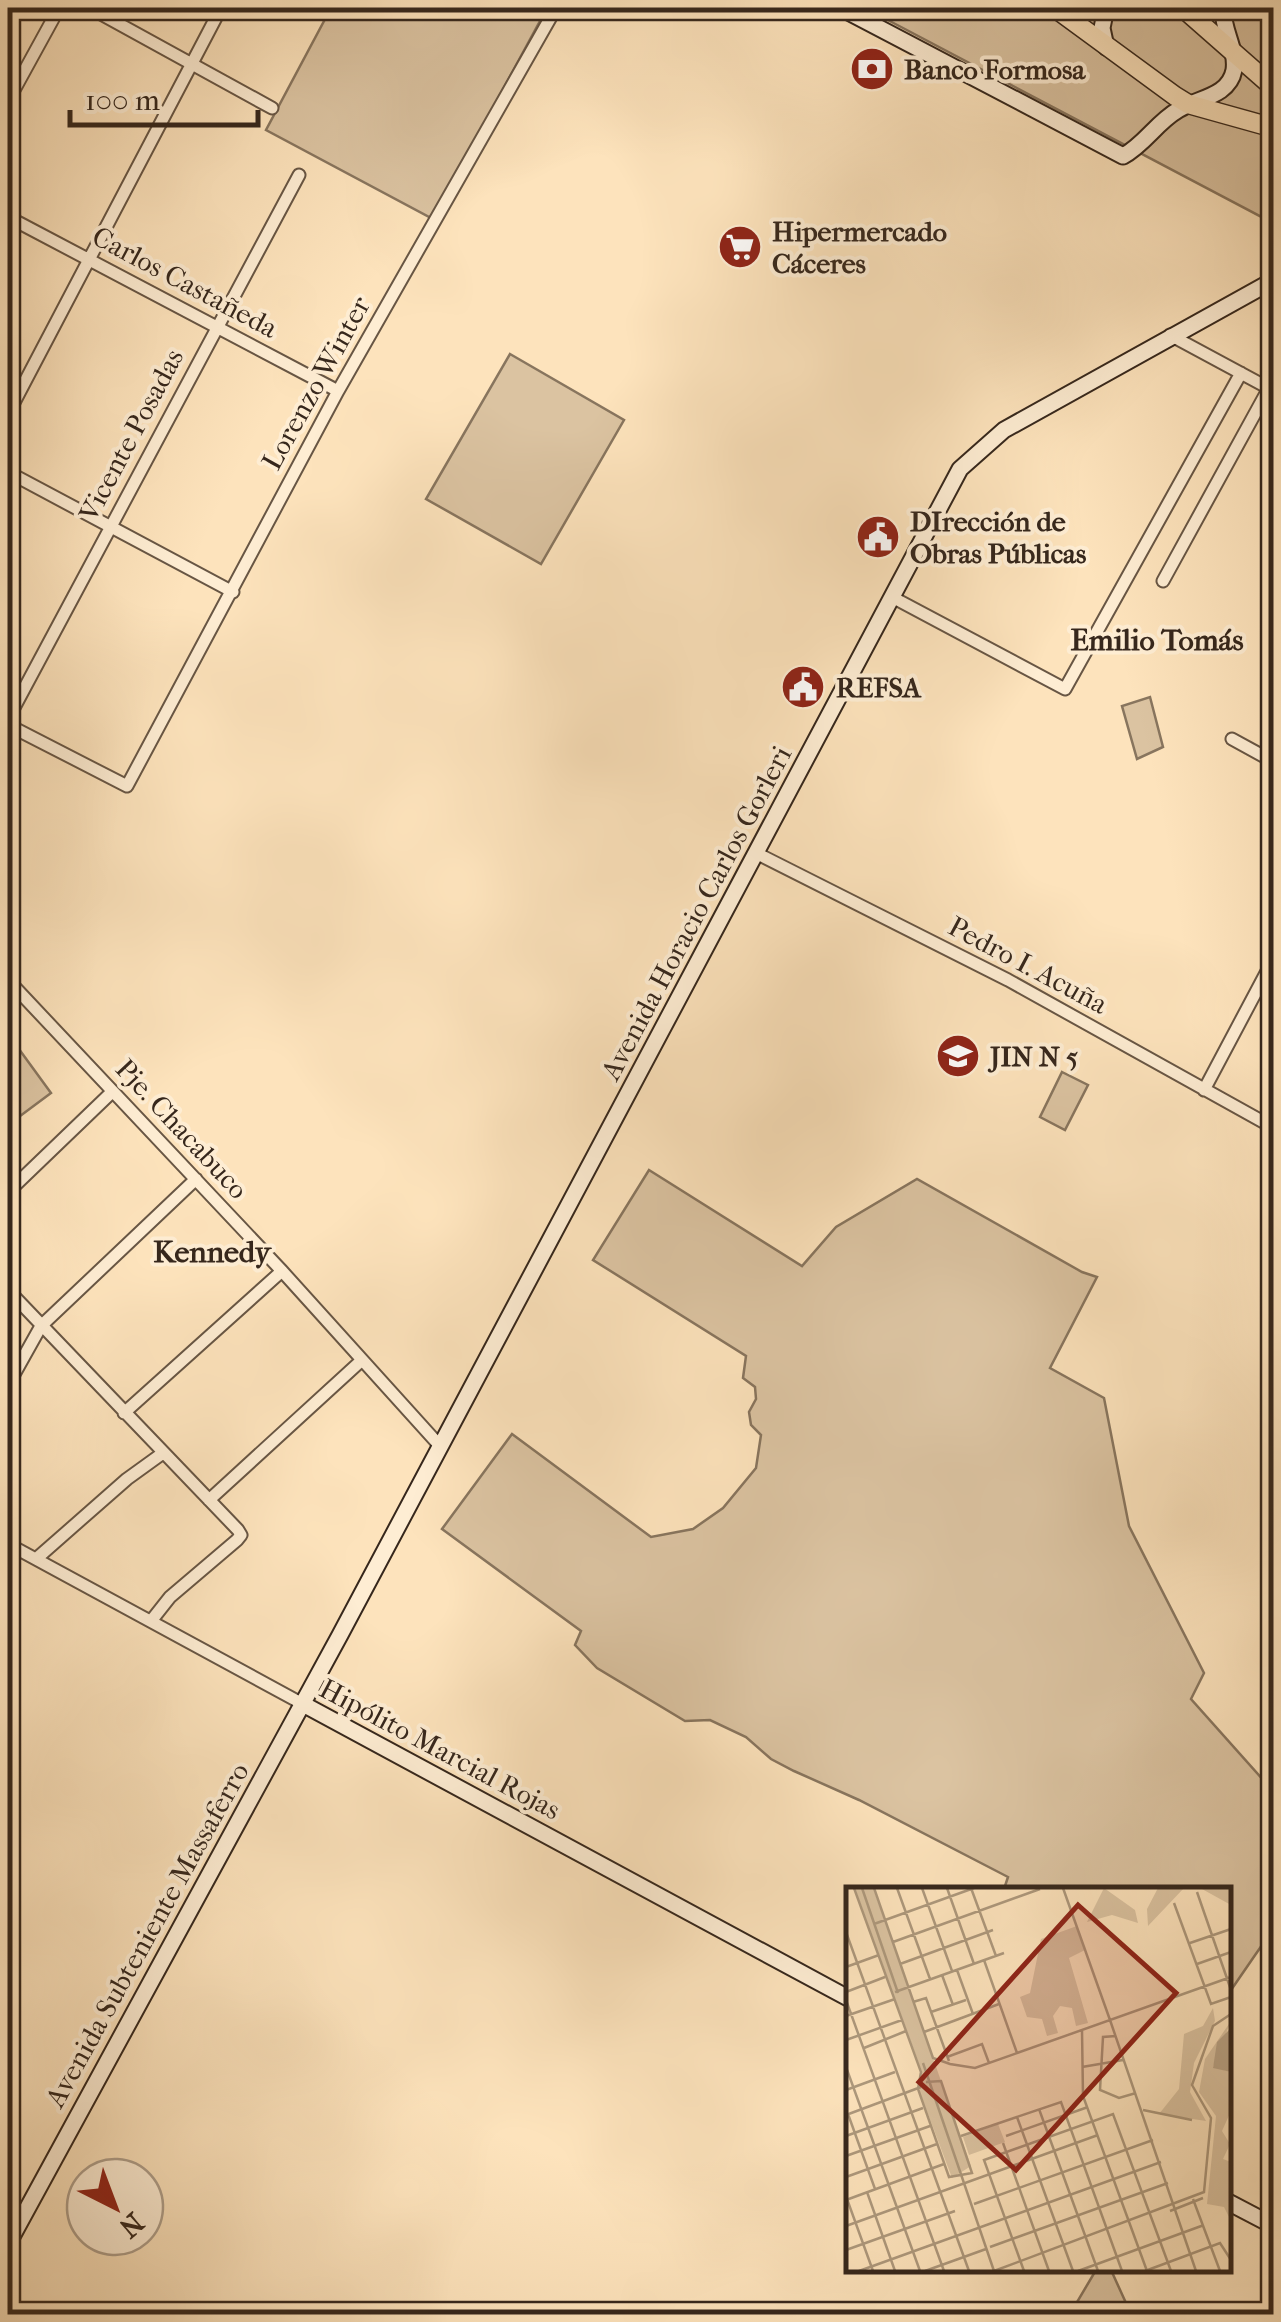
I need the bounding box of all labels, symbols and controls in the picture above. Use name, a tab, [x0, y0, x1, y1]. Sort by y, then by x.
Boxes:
bank icon: Banco Formosa	[849, 46, 895, 92]
place label: Banco Formosa	[904, 53, 1086, 86]
scale bar	[70, 65, 258, 127]
text: 100 m	[85, 83, 160, 118]
place label: Hipermercado Cáceres	[772, 215, 947, 280]
street label: Carlos Castañeda	[87, 219, 284, 345]
supermarket icon: Hipermercado Cáceres	[717, 224, 763, 270]
street label: Lorenzo Winter	[255, 291, 377, 475]
street label: Vicente Posadas	[71, 343, 190, 528]
place label: DIrección de Obras Públicas	[910, 505, 1086, 570]
public building icon: DIrección de Obras Públicas	[855, 514, 901, 560]
district label: Emilio Tomás	[1070, 623, 1244, 658]
public building icon: REFSA	[780, 664, 826, 710]
place label: REFSA	[836, 671, 922, 704]
street label: Avenida Horacio Carlos Gorleri	[593, 740, 798, 1086]
street label: Pedro I. Acuña	[943, 909, 1114, 1021]
school or university icon: JIN N 5	[935, 1033, 981, 1079]
place label: JIN N 5	[987, 1040, 1078, 1073]
street label: Pje. Chacabuco	[109, 1052, 255, 1206]
district label: Kennedy	[153, 1235, 273, 1270]
street label: Hipólito Marcial Rojas	[314, 1672, 566, 1826]
street label: Avenida Subteniente Massaferro	[38, 1757, 256, 2114]
inset map	[846, 1887, 1231, 2272]
north arrow	[65, 2157, 165, 2257]
text: N	[112, 2206, 150, 2245]

